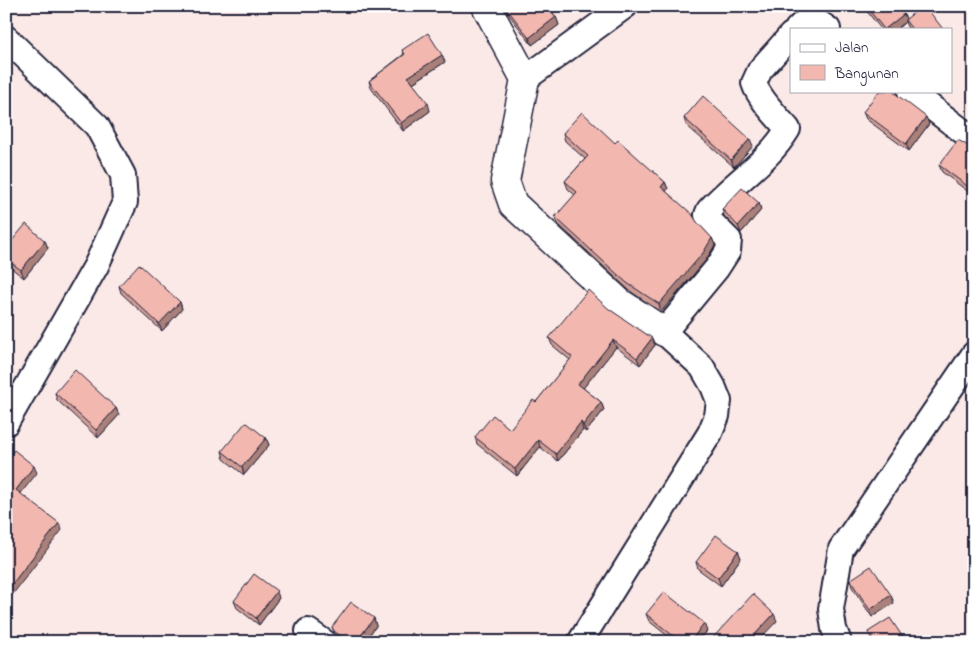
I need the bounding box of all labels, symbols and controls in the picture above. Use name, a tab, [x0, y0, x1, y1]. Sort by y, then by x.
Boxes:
legend	[790, 28, 952, 92]
text: Jalan	[835, 37, 868, 59]
text: Bangunan	[834, 63, 899, 86]

